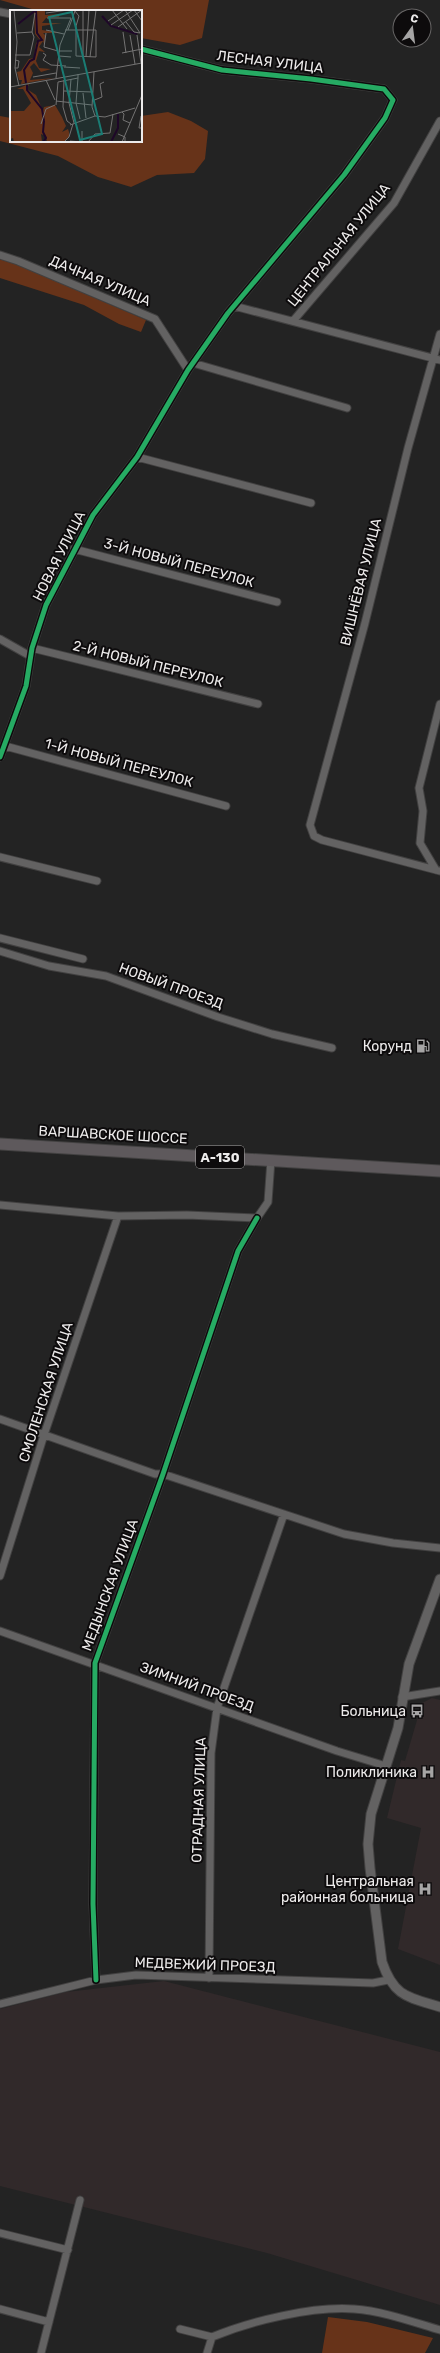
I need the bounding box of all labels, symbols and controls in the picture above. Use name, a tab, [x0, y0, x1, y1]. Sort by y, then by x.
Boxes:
north arrow	[392, 8, 432, 48]
inset map	[10, 10, 142, 142]
text: С	[409, 12, 420, 26]
street label: ЛЕСНАЯ УЛИЦА	[216, 47, 325, 77]
street label: ЦЕНТРАЛЬНАЯ УЛИЦА	[284, 180, 394, 310]
street label: ДАЧНАЯ УЛИЦА	[47, 252, 154, 310]
street label: НОВАЯ УЛИЦА	[29, 508, 89, 604]
street label: ВИШНЁВАЯ УЛИЦА	[336, 516, 385, 647]
street label: 3-Й НОВЫЙ ПЕРЕУЛОК	[102, 534, 256, 591]
street label: 2-Й НОВЫЙ ПЕРЕУЛОК	[71, 636, 225, 691]
street label: 1-Й НОВЫЙ ПЕРЕУЛОК	[43, 734, 195, 791]
street label: НОВЫЙ ПРОЕЗД	[117, 958, 226, 1013]
place label: Корунд	[363, 1038, 412, 1055]
fuel station icon: Корунд	[415, 1038, 431, 1054]
street label: ВАРШАВСКОЕ ШОССЕ	[38, 1123, 188, 1147]
road number: А-130	[196, 1146, 244, 1168]
street label: СМОЛЕНСКАЯ УЛИЦА	[15, 1319, 77, 1464]
street label: МЕДЫНСКАЯ УЛИЦА	[78, 1516, 142, 1653]
street label: ЗИМНИЙ ПРОЕЗД	[138, 1658, 257, 1716]
place label: Больница	[341, 1703, 406, 1720]
bus stop icon: Больница	[409, 1703, 425, 1719]
street label: ОТРАДНАЯ УЛИЦА	[188, 1736, 210, 1863]
place label: Поликлиника	[326, 1764, 417, 1781]
hospital icon: Поликлиника	[420, 1764, 436, 1780]
place label: Центральная районная больница	[281, 1873, 414, 1906]
hospital icon: Центральная районная больница	[417, 1881, 433, 1897]
street label: МЕДВЕЖИЙ ПРОЕЗД	[134, 1953, 276, 1976]

